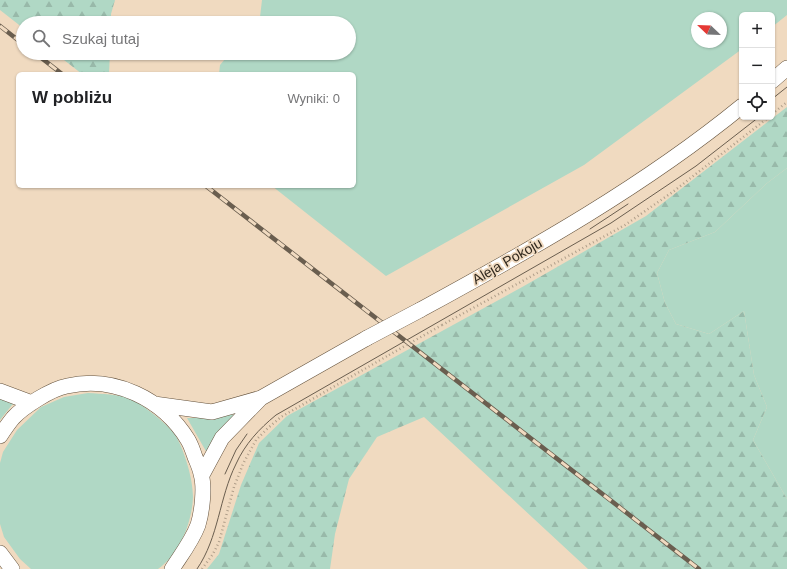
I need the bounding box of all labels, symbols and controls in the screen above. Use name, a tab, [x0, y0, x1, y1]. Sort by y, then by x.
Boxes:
north arrow	[691, 12, 727, 48]
map controls	[739, 12, 775, 120]
button: +	[739, 12, 775, 48]
search box	[16, 16, 356, 60]
icon: search	[30, 27, 52, 49]
text: Szukaj tutaj	[62, 30, 140, 47]
button: −	[739, 48, 775, 84]
button: locate	[739, 84, 775, 120]
text: W pobliżu	[32, 88, 112, 107]
text: Wyniki: 0	[287, 91, 340, 106]
street label: Aleja Pokoju	[469, 235, 545, 287]

